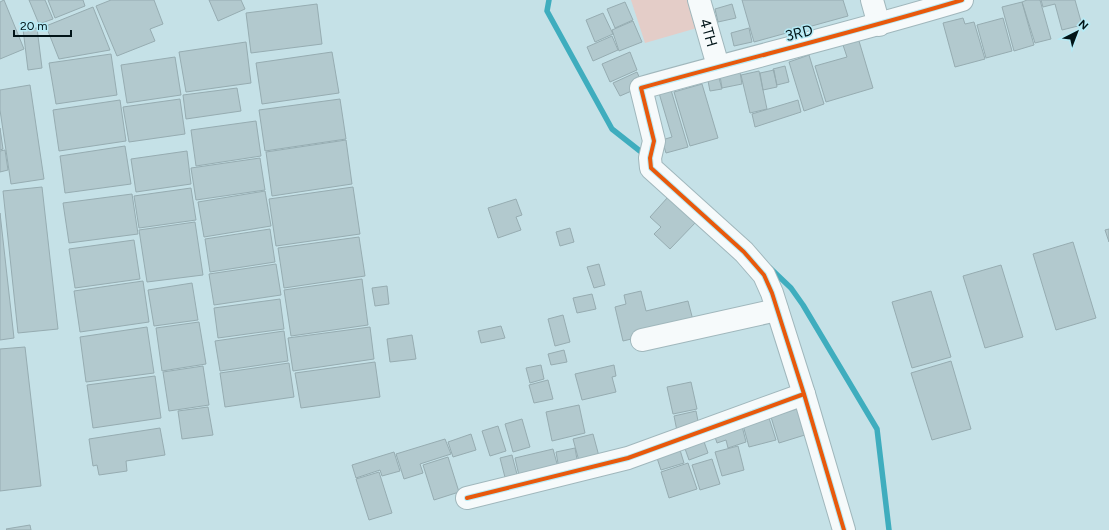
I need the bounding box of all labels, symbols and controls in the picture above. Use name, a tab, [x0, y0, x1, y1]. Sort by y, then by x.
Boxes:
scale bar	[14, 12, 71, 38]
north arrow	[1057, 12, 1097, 52]
street label: 4TH	[696, 16, 721, 49]
text: N	[1076, 17, 1091, 33]
text: 20 m	[20, 19, 48, 33]
street label: 3RD	[783, 21, 815, 45]

